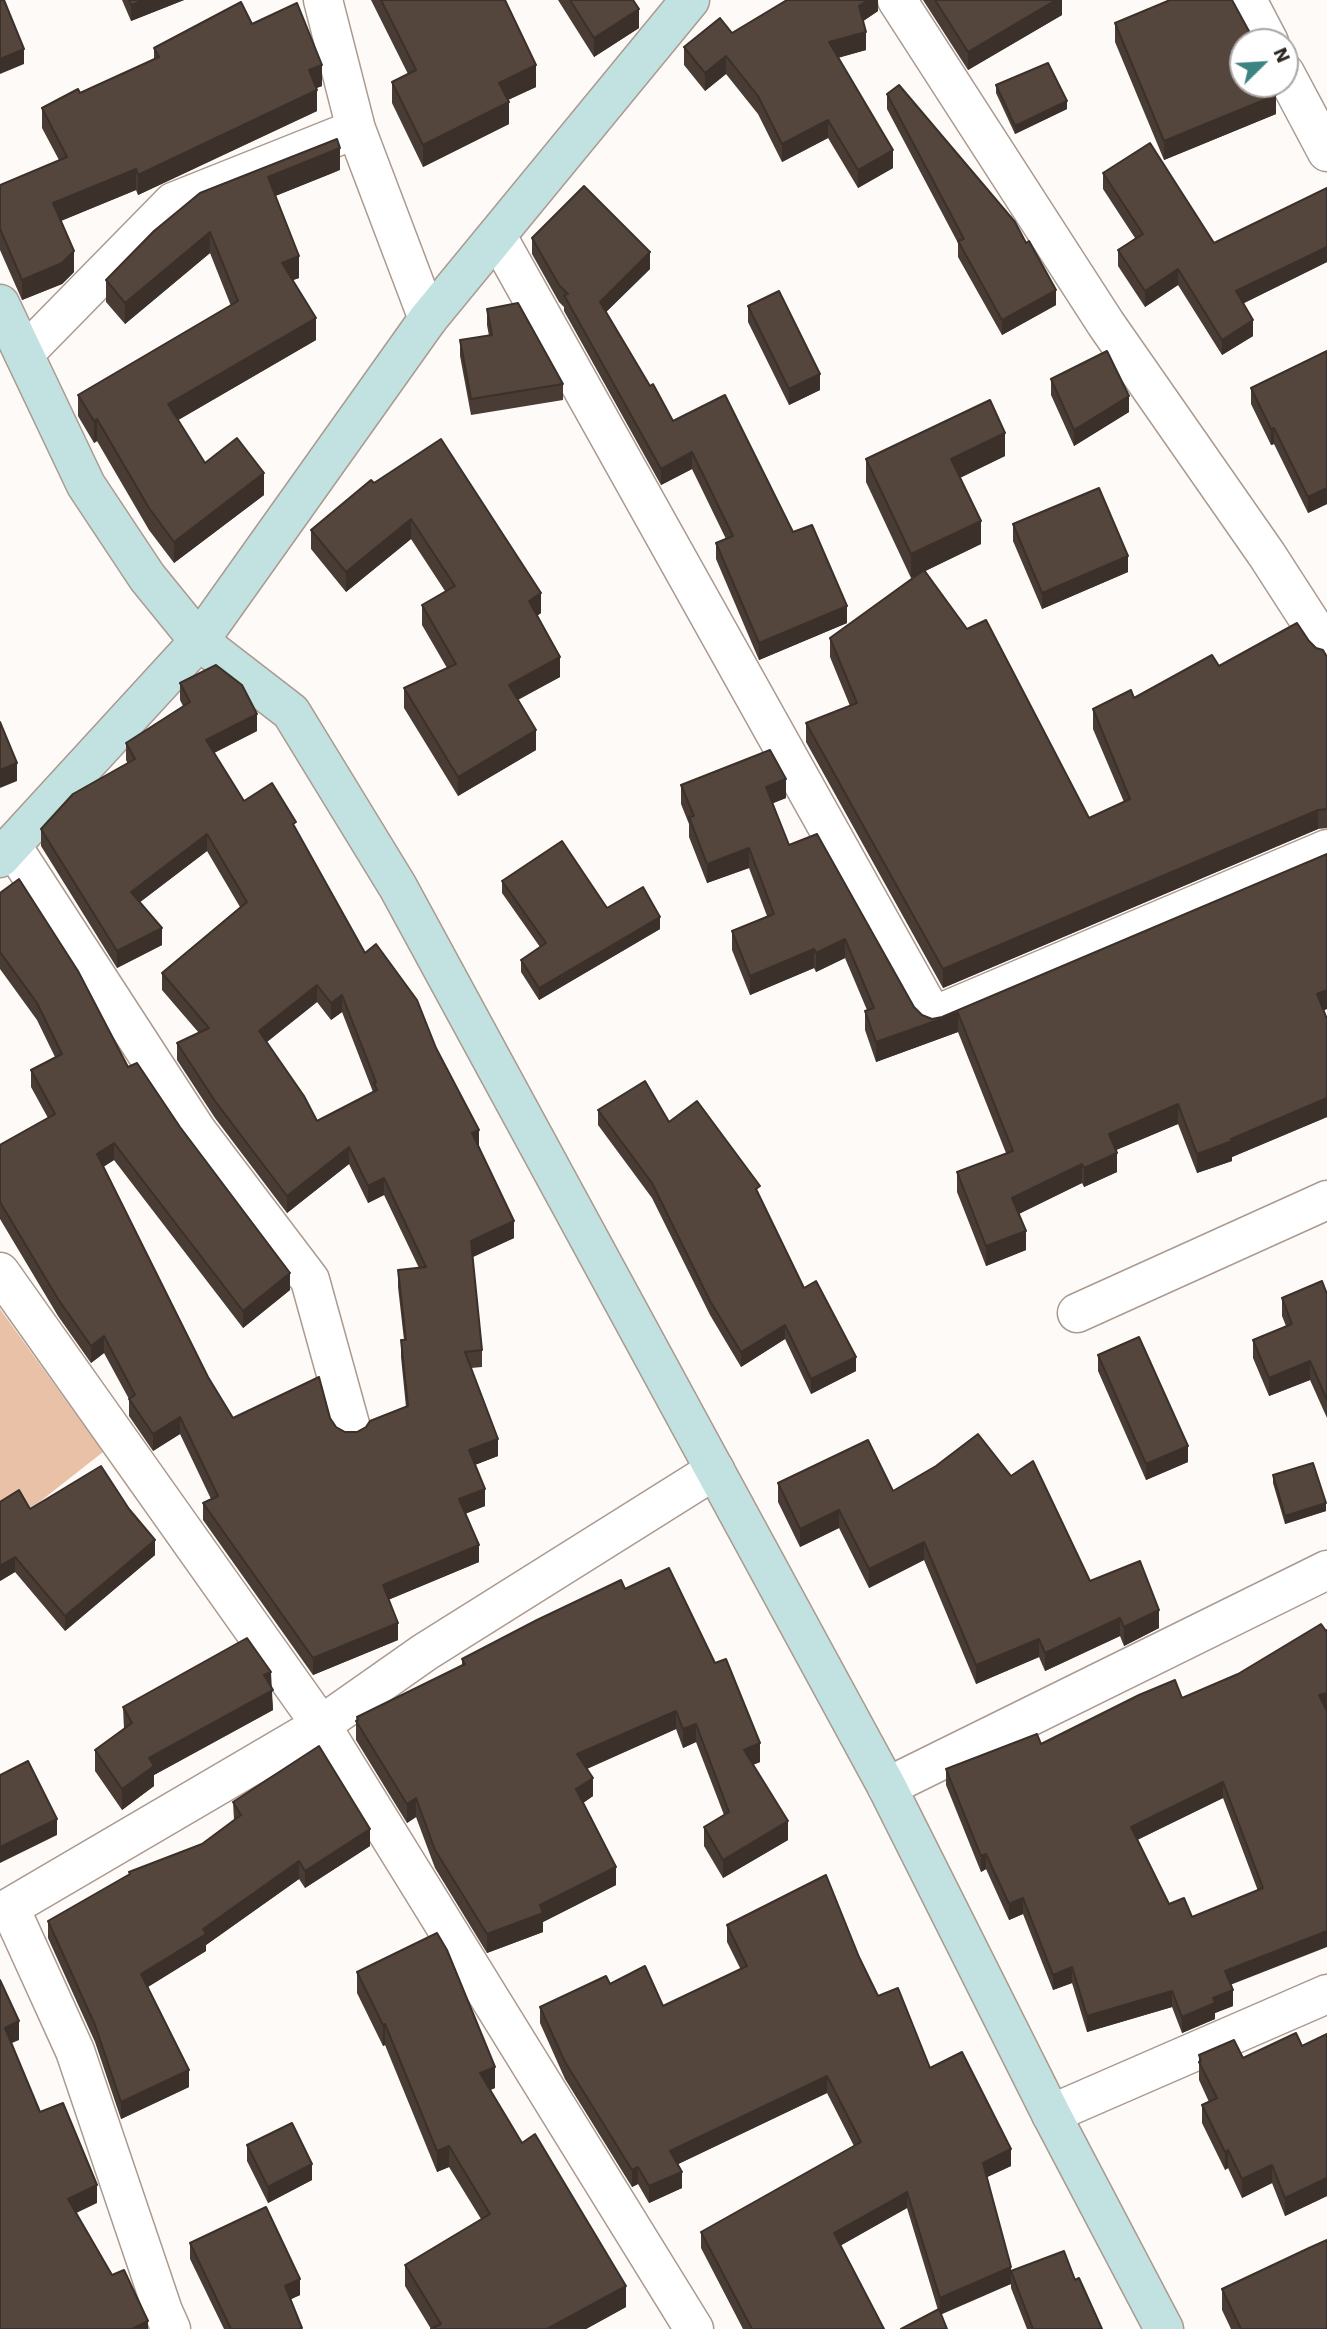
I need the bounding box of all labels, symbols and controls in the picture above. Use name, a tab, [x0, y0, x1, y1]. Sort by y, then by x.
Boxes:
north arrow	[1229, 28, 1299, 98]
text: N	[1268, 44, 1295, 66]

